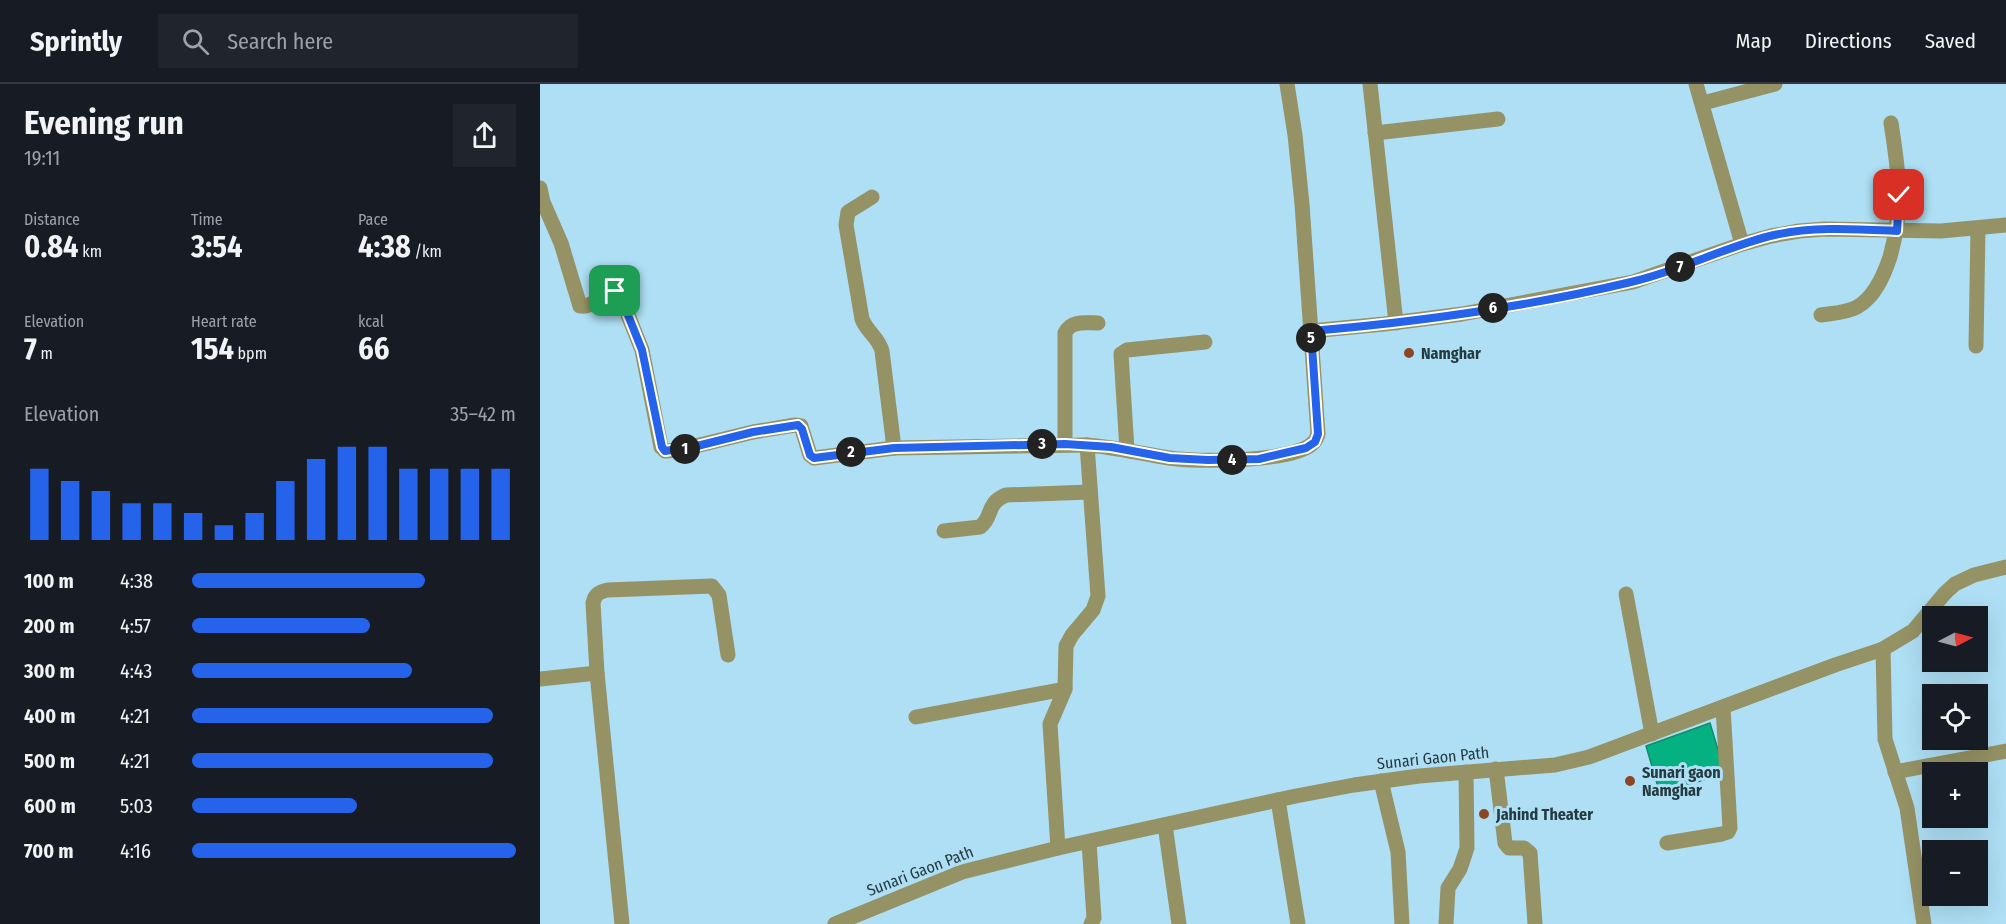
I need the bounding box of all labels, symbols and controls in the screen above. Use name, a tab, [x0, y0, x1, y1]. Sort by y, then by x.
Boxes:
search box	[158, 14, 578, 68]
text: Sprintly	[30, 25, 122, 58]
icon: search	[179, 25, 212, 58]
text: Search here	[227, 28, 333, 55]
text: Map	[1735, 28, 1772, 54]
text: Directions	[1805, 28, 1892, 54]
text: Saved	[1925, 28, 1976, 54]
text: Evening run	[24, 103, 184, 143]
button: share	[453, 104, 516, 167]
text: 19:11	[24, 146, 60, 170]
pin	[1873, 169, 1924, 220]
icon: check	[1882, 178, 1915, 211]
text: Distance	[24, 210, 80, 229]
text: Time	[191, 210, 223, 229]
text: Pace	[358, 210, 388, 229]
text: 0.84	[24, 229, 79, 265]
text: 3:54	[191, 229, 242, 265]
text: 4:38	[358, 229, 411, 265]
text: km	[79, 242, 102, 261]
text: /km	[411, 242, 442, 261]
pin: 7	[1665, 252, 1695, 282]
text: 7	[1677, 257, 1683, 276]
pin	[589, 265, 640, 316]
icon: arrive	[598, 274, 631, 307]
pin: 6	[1478, 293, 1508, 323]
text: 6	[1489, 298, 1497, 317]
text: Elevation	[24, 312, 84, 331]
text: Heart rate	[191, 312, 257, 331]
text: kcal	[358, 312, 384, 331]
pin: 5	[1296, 323, 1326, 353]
text: 5	[1307, 328, 1315, 347]
text: 7	[24, 331, 37, 367]
text: 154	[191, 331, 234, 367]
text: 66	[358, 331, 389, 367]
text: m	[37, 344, 53, 363]
text: bpm	[234, 344, 267, 363]
place label: Namghar	[1421, 344, 1481, 363]
marker: Namghar	[1402, 346, 1416, 360]
text: Elevation	[24, 402, 99, 426]
text: 35–42 m	[450, 402, 516, 426]
pin: 3	[1027, 429, 1057, 459]
pin: 1	[670, 434, 700, 464]
text: 3	[1038, 434, 1046, 453]
pin: 2	[836, 437, 866, 467]
text: 1	[682, 439, 688, 458]
text: 2	[847, 442, 855, 461]
pin: 4	[1217, 445, 1247, 475]
text: 4	[1228, 450, 1236, 469]
text: 100 m	[24, 569, 74, 593]
text: 4:38	[120, 569, 153, 593]
north arrow	[1922, 606, 1988, 672]
map controls	[1922, 606, 1988, 906]
text: 200 m	[24, 614, 75, 638]
text: 4:57	[120, 614, 151, 638]
text: 300 m	[24, 659, 75, 683]
text: 4:43	[120, 659, 152, 683]
button: locate	[1922, 684, 1988, 750]
text: 400 m	[24, 704, 76, 728]
text: 4:21	[120, 704, 150, 728]
street label: Sunari Gaon Path	[1376, 743, 1490, 773]
text: 500 m	[24, 749, 75, 773]
text: 4:21	[120, 749, 150, 773]
button: +	[1922, 762, 1988, 828]
place label: Sunari gaon Namghar	[1642, 763, 1721, 800]
marker: Sunari gaon Namghar	[1623, 774, 1637, 788]
text: 600 m	[24, 794, 76, 818]
text: 5:03	[120, 794, 153, 818]
place label: Jahind Theater	[1495, 805, 1593, 824]
marker: Jahind Theater	[1477, 807, 1491, 821]
text: 700 m	[24, 839, 74, 863]
text: 4:16	[120, 839, 151, 863]
button: −	[1922, 840, 1988, 906]
street label: Sunari Gaon Path	[864, 842, 976, 900]

